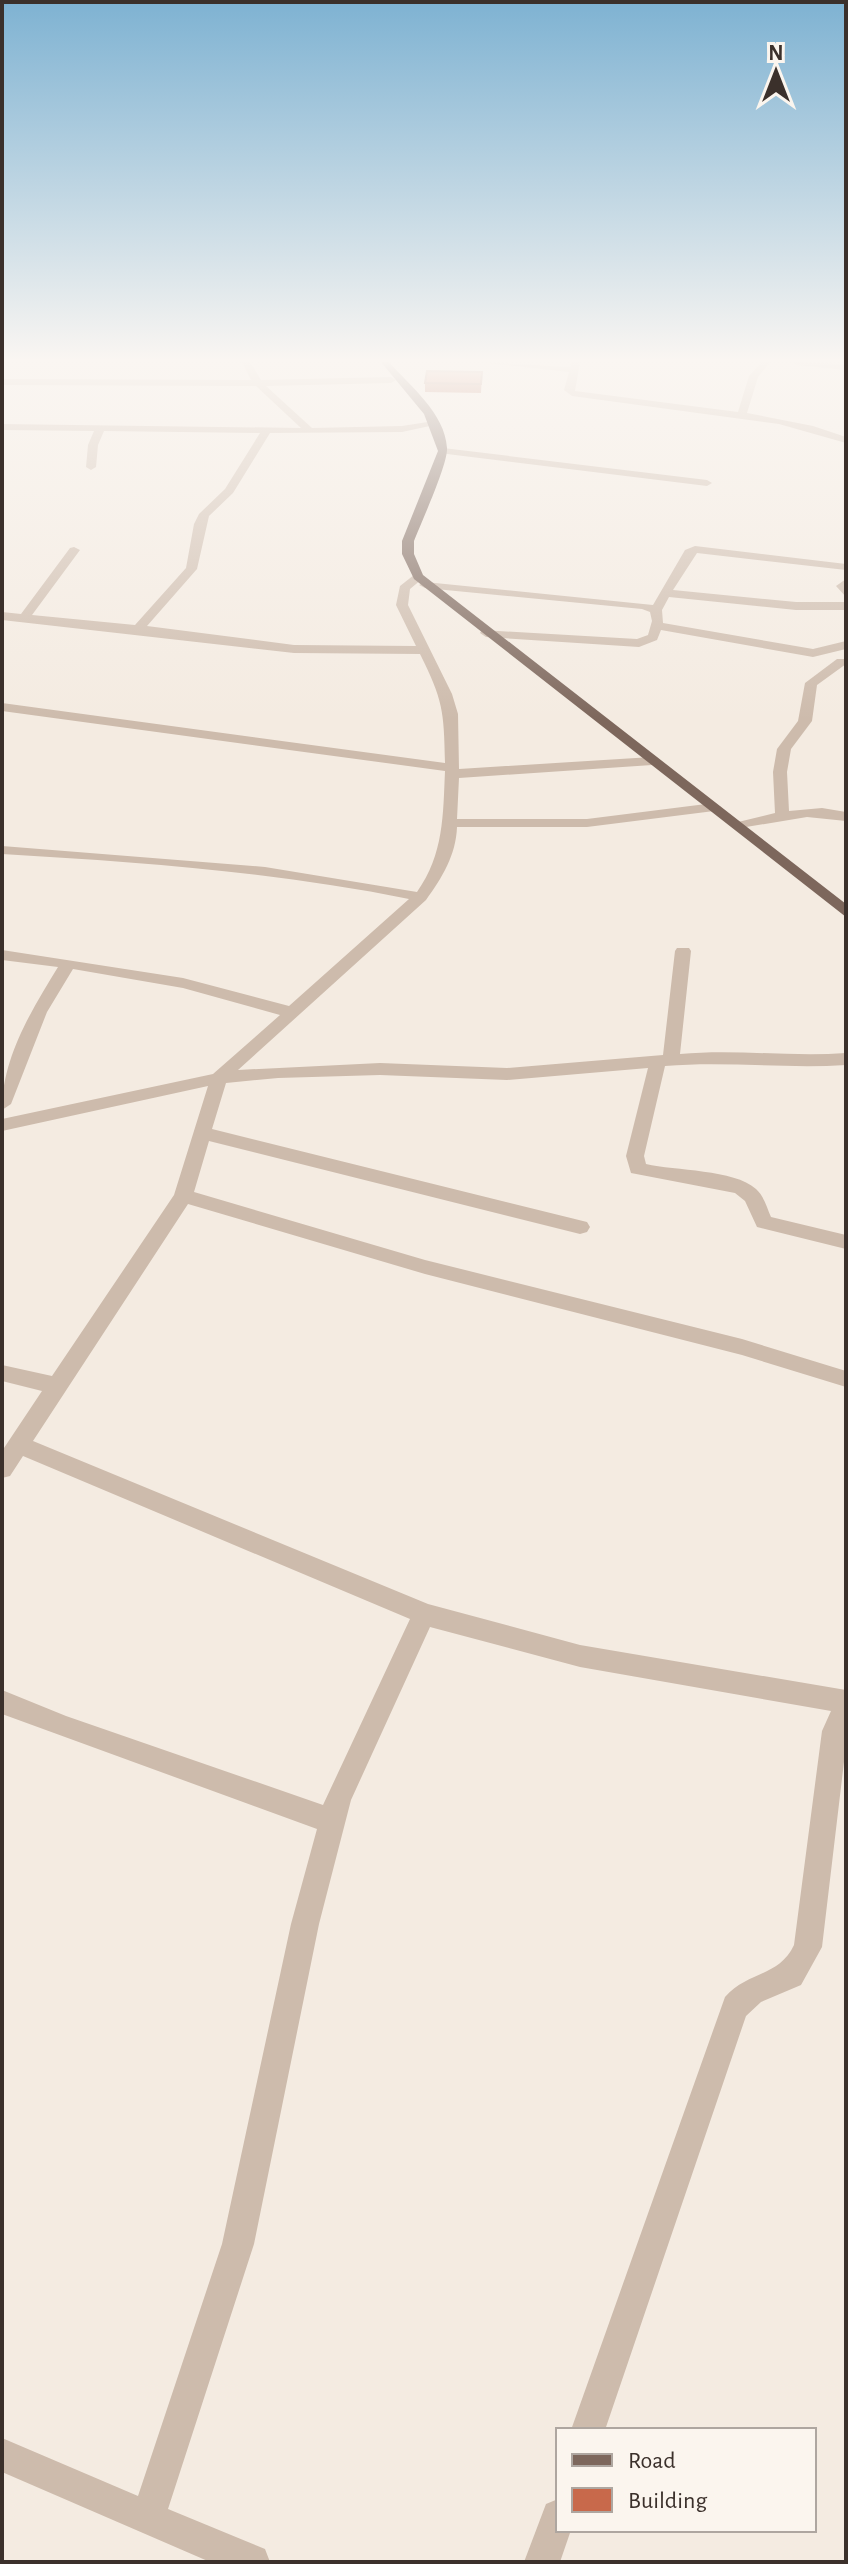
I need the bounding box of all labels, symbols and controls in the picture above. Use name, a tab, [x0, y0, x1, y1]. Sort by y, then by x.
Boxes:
north arrow	[736, 32, 816, 112]
text: N	[768, 42, 784, 64]
legend	[556, 2428, 816, 2532]
text: Road	[628, 2449, 676, 2473]
text: Building	[628, 2489, 707, 2513]

